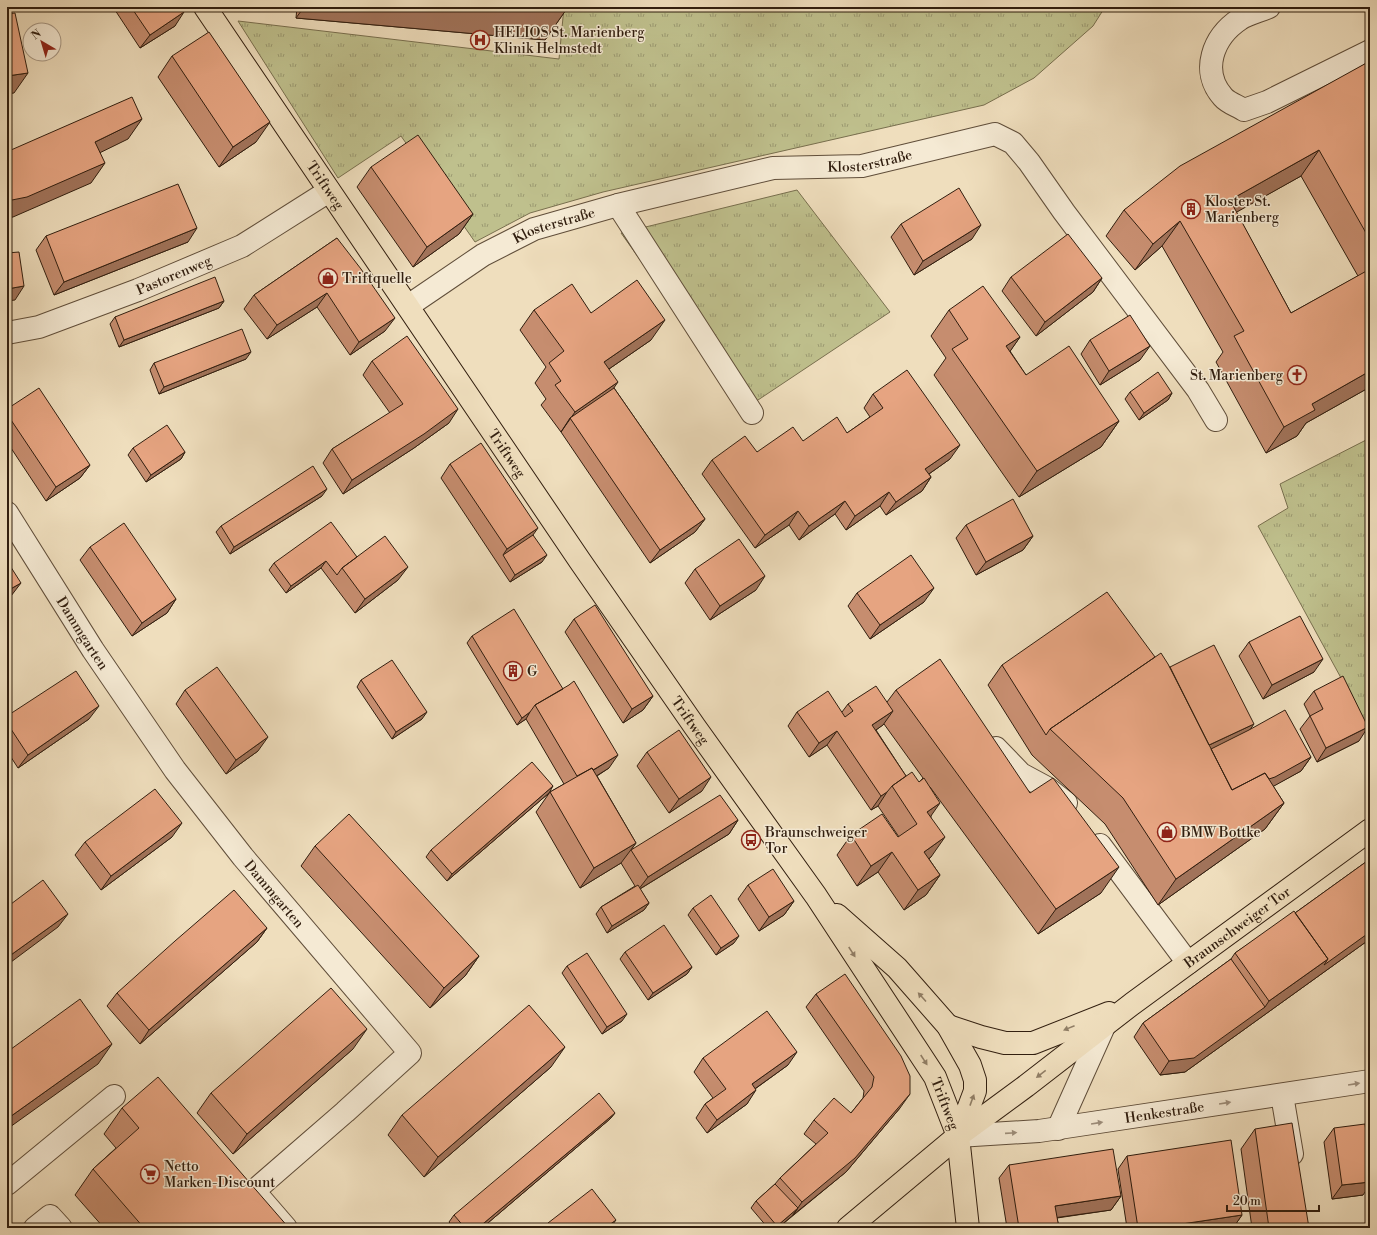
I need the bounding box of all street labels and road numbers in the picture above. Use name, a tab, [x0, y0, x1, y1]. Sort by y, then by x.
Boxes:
street label: Klosterstraße	[827, 146, 914, 177]
street label: Triftweg	[302, 158, 348, 214]
street label: Klosterstraße	[510, 204, 597, 248]
street label: Pastorenweg	[134, 252, 215, 300]
street label: Triftweg	[484, 426, 529, 482]
street label: Dammgarten	[52, 594, 112, 674]
street label: Triftweg	[667, 693, 713, 749]
street label: Dammgarten	[240, 857, 308, 933]
street label: Braunschweiger Tor	[1180, 883, 1294, 973]
street label: Triftweg	[926, 1075, 963, 1133]
street label: Henkestraße	[1124, 1098, 1206, 1128]

